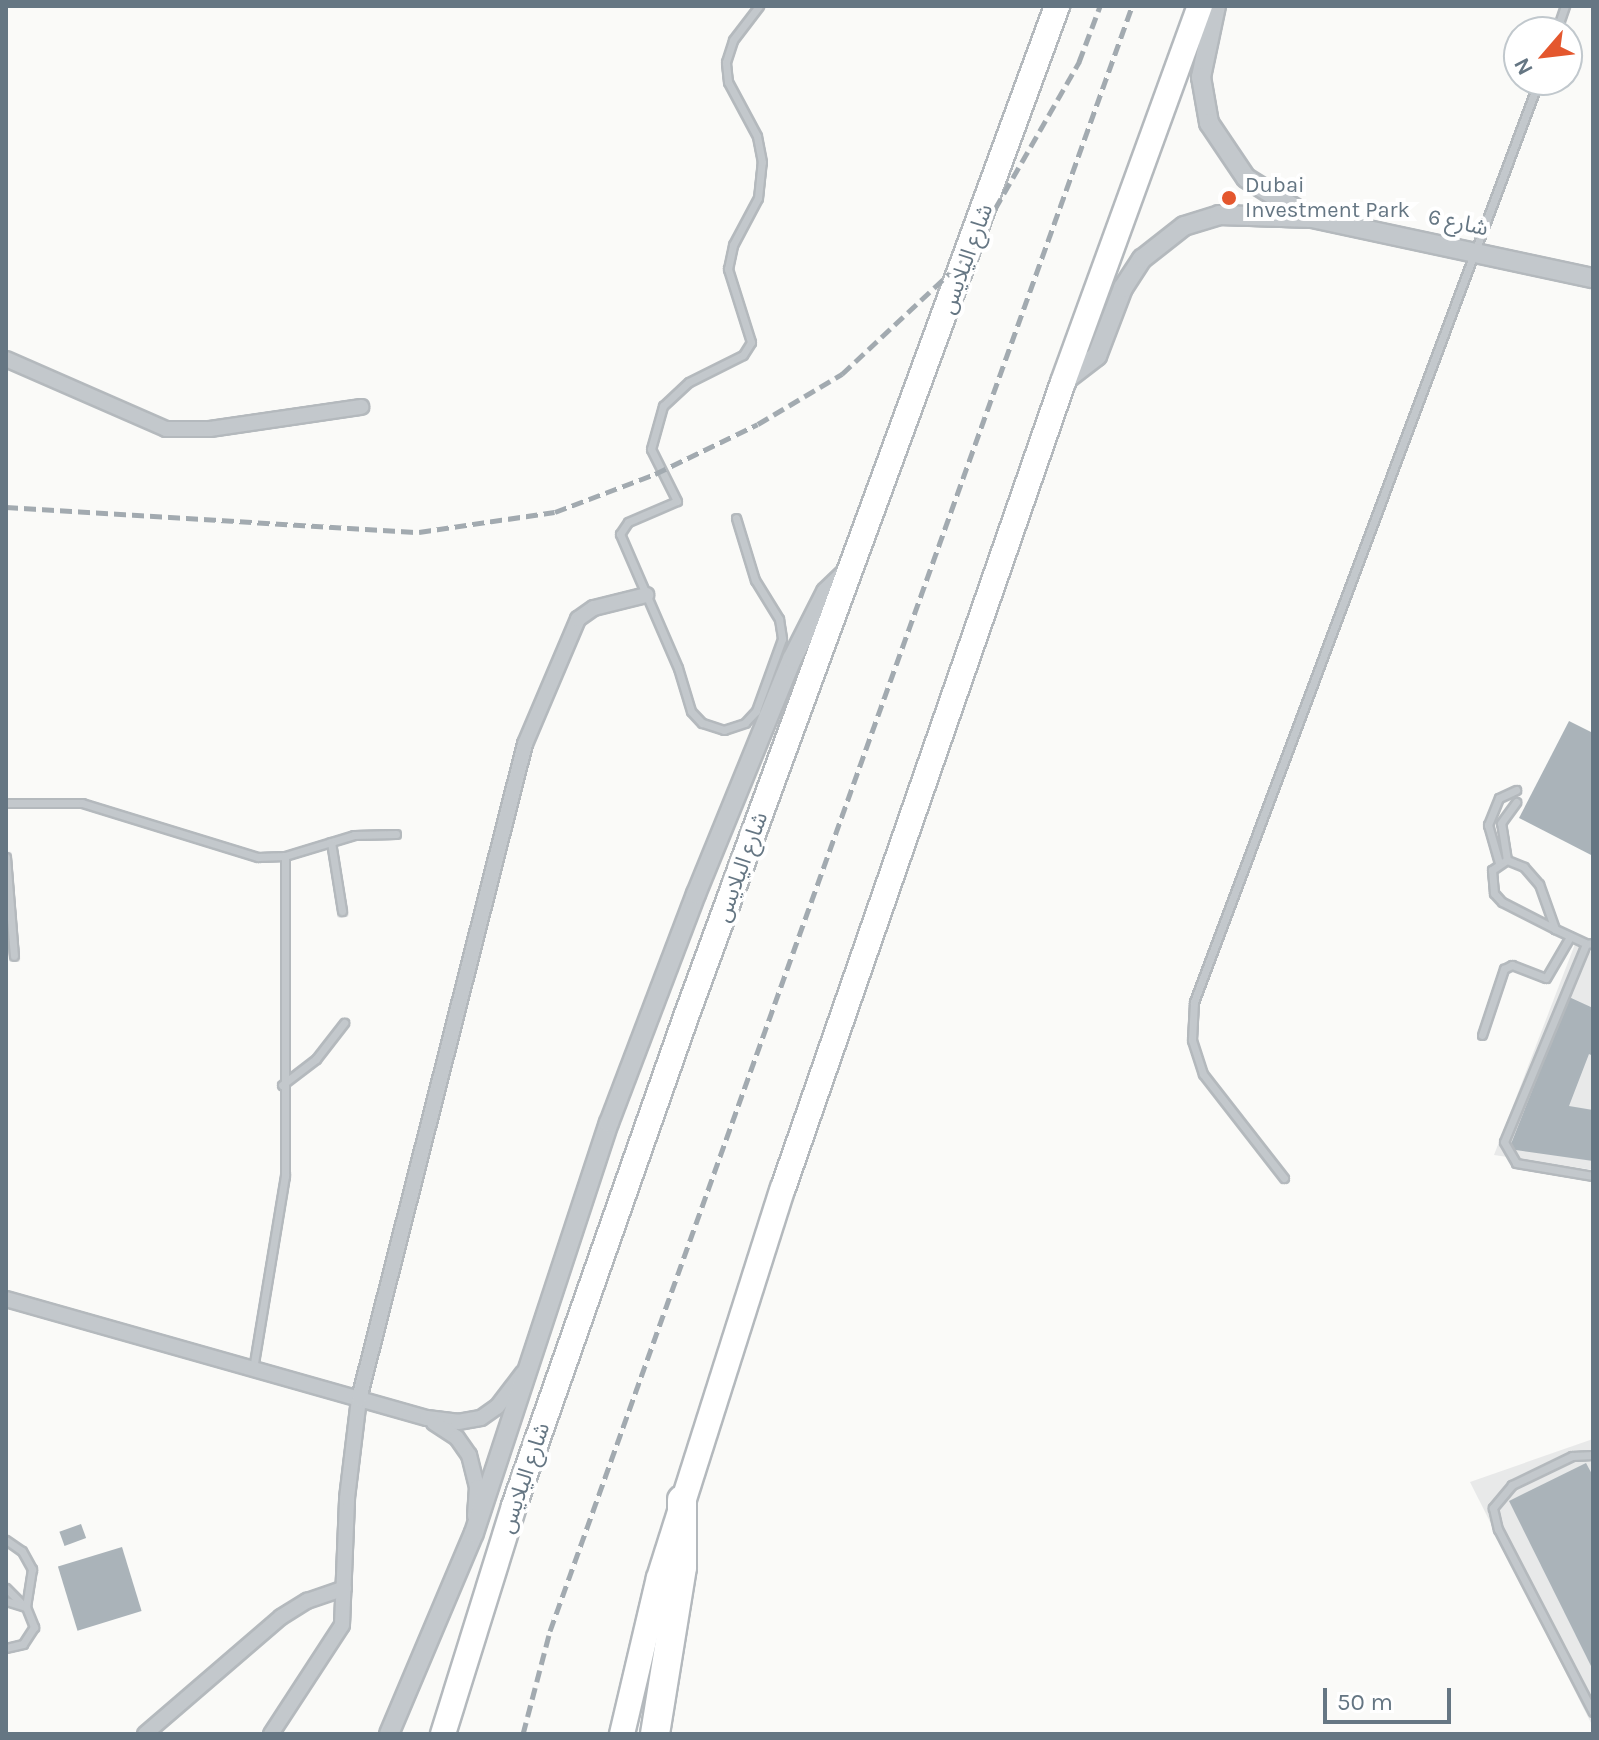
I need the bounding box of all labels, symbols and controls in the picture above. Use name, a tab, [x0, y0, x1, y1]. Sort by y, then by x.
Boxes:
north arrow	[1503, 16, 1583, 96]
text: N	[1508, 53, 1539, 79]
place label: Dubai Investment Park	[1245, 172, 1410, 224]
marker: Dubai Investment Park	[1220, 189, 1238, 207]
street label: شارع اليلايس	[935, 200, 999, 318]
street label: شارع 6	[1426, 204, 1490, 242]
street label: شارع اليلايس	[710, 808, 774, 926]
street label: شارع اليلايس	[494, 1419, 556, 1537]
scale bar	[1327, 1672, 1455, 1722]
text: 50 m	[1337, 1688, 1393, 1716]

